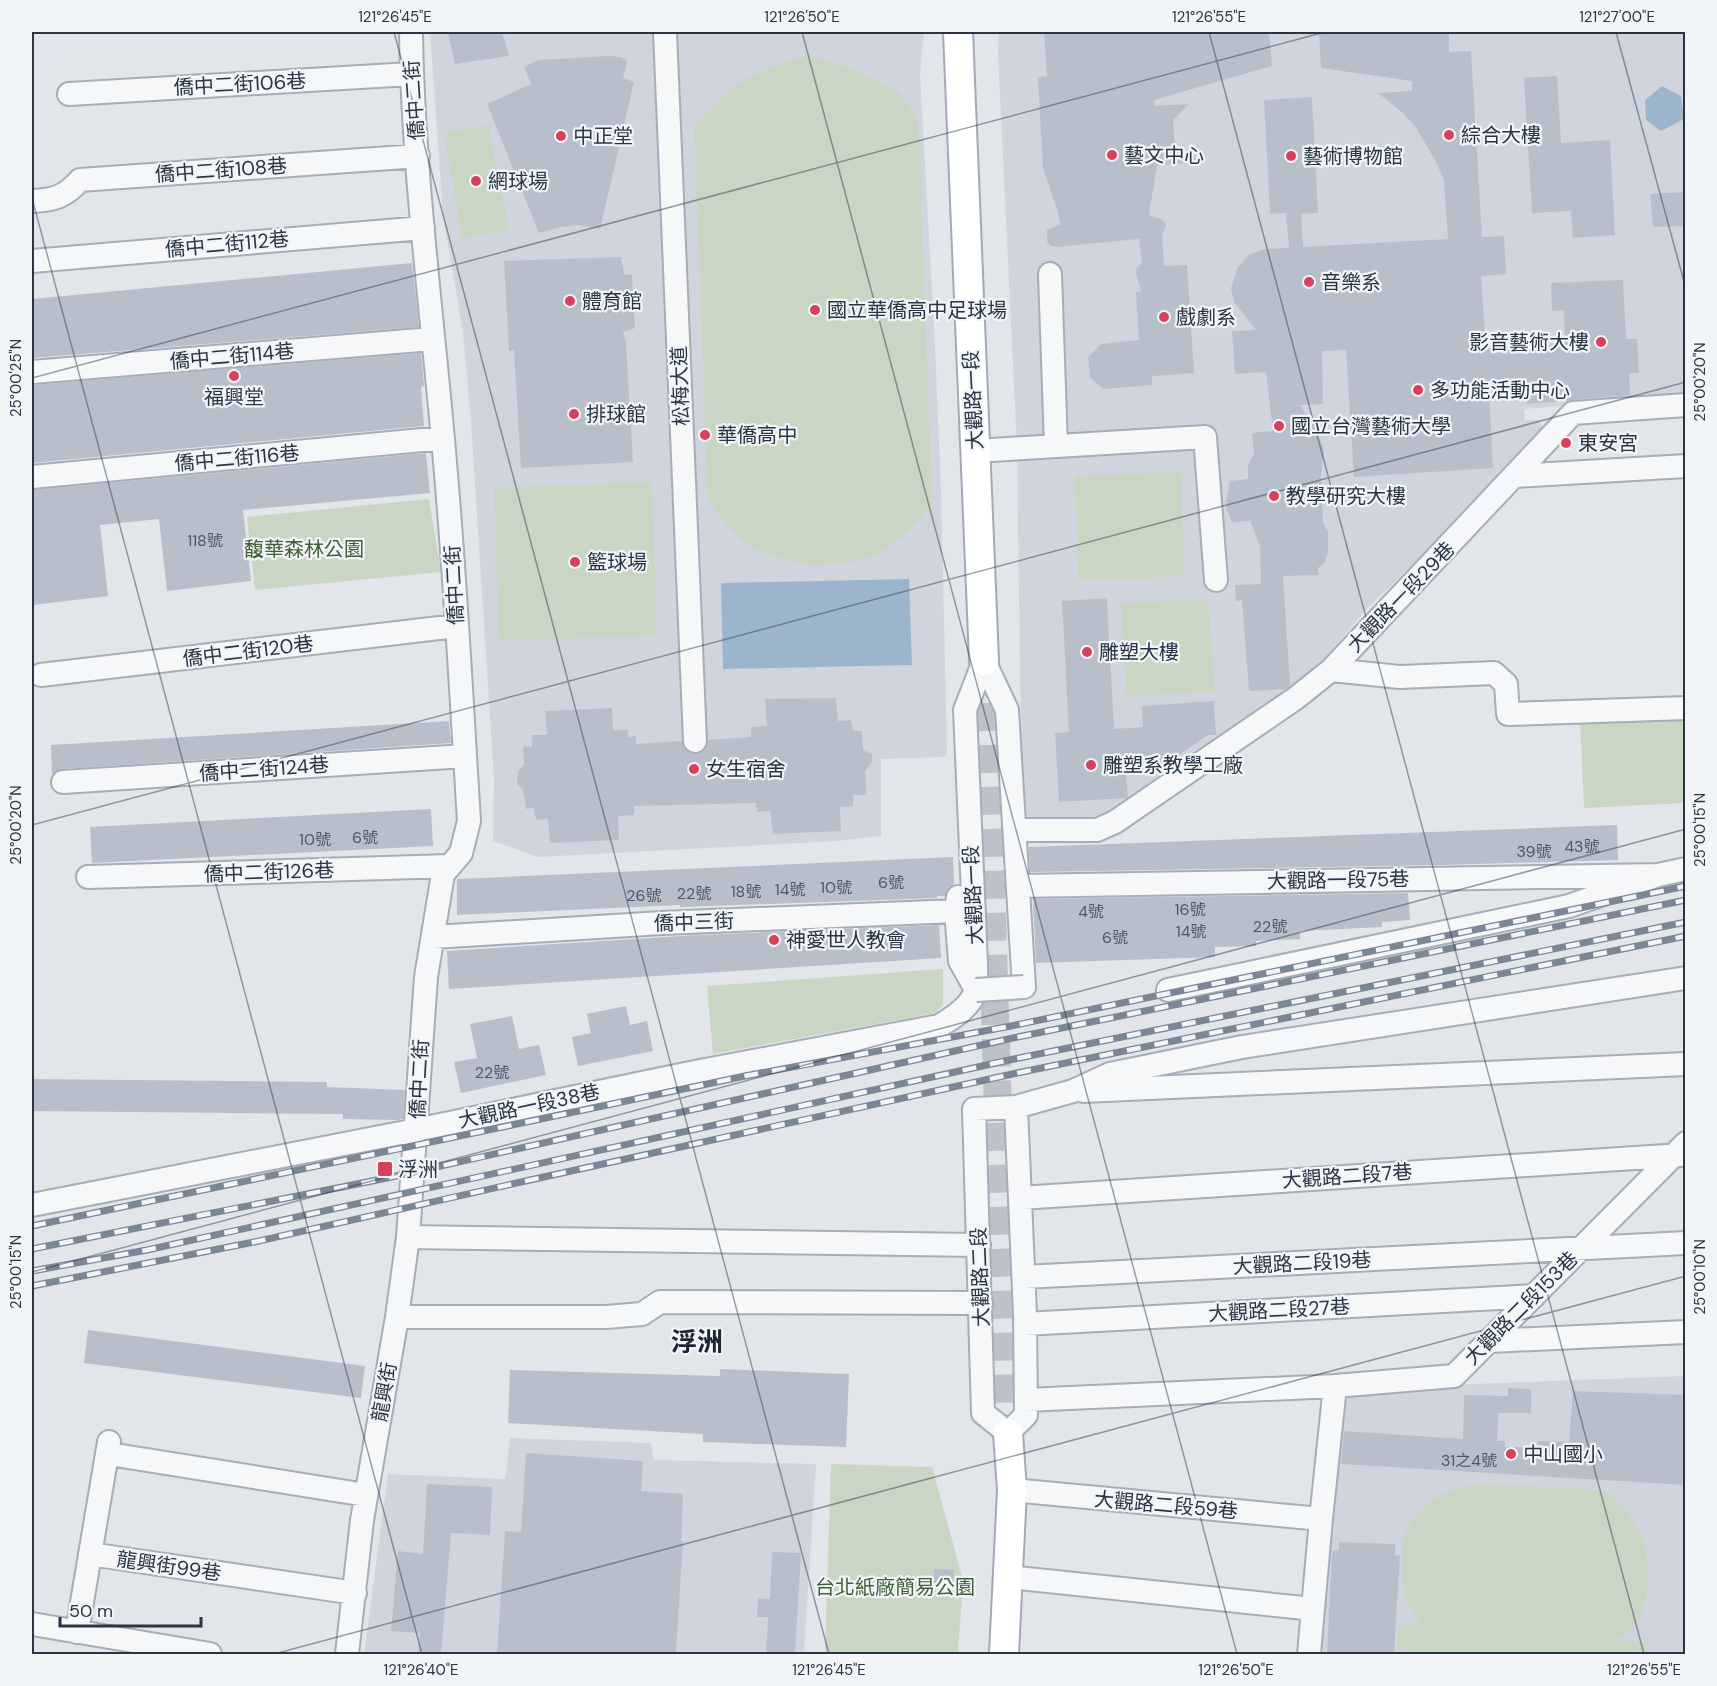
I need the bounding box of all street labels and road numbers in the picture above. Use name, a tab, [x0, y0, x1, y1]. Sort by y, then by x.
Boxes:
street label: 僑中二街	[398, 59, 430, 141]
street label: 僑中二街106巷	[173, 68, 307, 100]
street label: 僑中二街108巷	[154, 152, 288, 188]
street label: 僑中二街112巷	[164, 226, 290, 262]
street label: 僑中二街114巷	[169, 338, 295, 374]
street label: 松梅大道	[666, 346, 694, 426]
street label: 大觀路一段	[957, 349, 989, 451]
street label: 僑中二街116巷	[174, 440, 300, 476]
street label: 大觀路一段29巷	[1342, 536, 1460, 658]
street label: 僑中二街	[439, 544, 469, 626]
street label: 僑中二街120巷	[181, 630, 315, 672]
street label: 僑中二街124巷	[198, 752, 330, 786]
street label: 大觀路一段	[957, 844, 989, 946]
street label: 僑中二街126巷	[203, 857, 335, 887]
street label: 大觀路一段75巷	[1267, 866, 1409, 894]
street label: 僑中三街	[654, 908, 734, 936]
street label: 僑中二街	[404, 1038, 434, 1120]
street label: 大觀路一段38巷	[456, 1078, 602, 1134]
street label: 大觀路二段7巷	[1281, 1158, 1413, 1194]
street label: 大觀路二段	[965, 1227, 995, 1327]
street label: 大觀路二段19巷	[1232, 1246, 1372, 1280]
street label: 大觀路二段153巷	[1459, 1246, 1583, 1370]
street label: 大觀路二段27巷	[1207, 1293, 1351, 1327]
street label: 龍興街	[366, 1360, 402, 1424]
street label: 大觀路二段59巷	[1093, 1486, 1239, 1524]
street label: 龍興街99巷	[115, 1546, 223, 1586]

